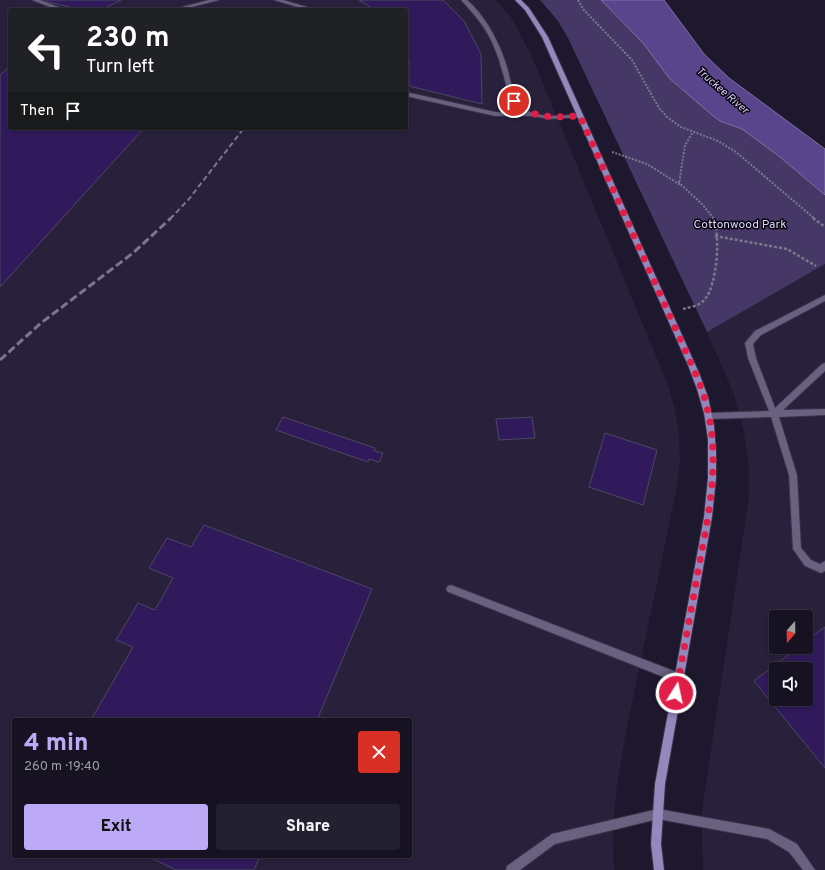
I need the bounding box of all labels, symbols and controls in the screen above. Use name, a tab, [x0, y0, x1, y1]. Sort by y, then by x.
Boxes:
text: 230 m	[86, 21, 169, 57]
icon: left	[20, 24, 72, 76]
text: Turn left	[86, 56, 154, 79]
water label: Truckee River	[693, 64, 752, 118]
pin	[497, 84, 531, 118]
icon: arrive	[503, 90, 525, 112]
icon: arrive	[62, 100, 84, 122]
text: Then	[20, 102, 54, 121]
park label: Cottonwood Park	[693, 217, 787, 233]
north arrow	[769, 610, 813, 654]
map controls	[769, 610, 813, 706]
button: sound	[769, 662, 813, 706]
position arrow	[655, 672, 697, 714]
text: 4 min	[24, 729, 88, 759]
button: close	[358, 731, 400, 773]
text: 260 m · 19:40	[24, 759, 100, 775]
button: Exit	[24, 804, 208, 850]
button: Share	[216, 804, 400, 850]

